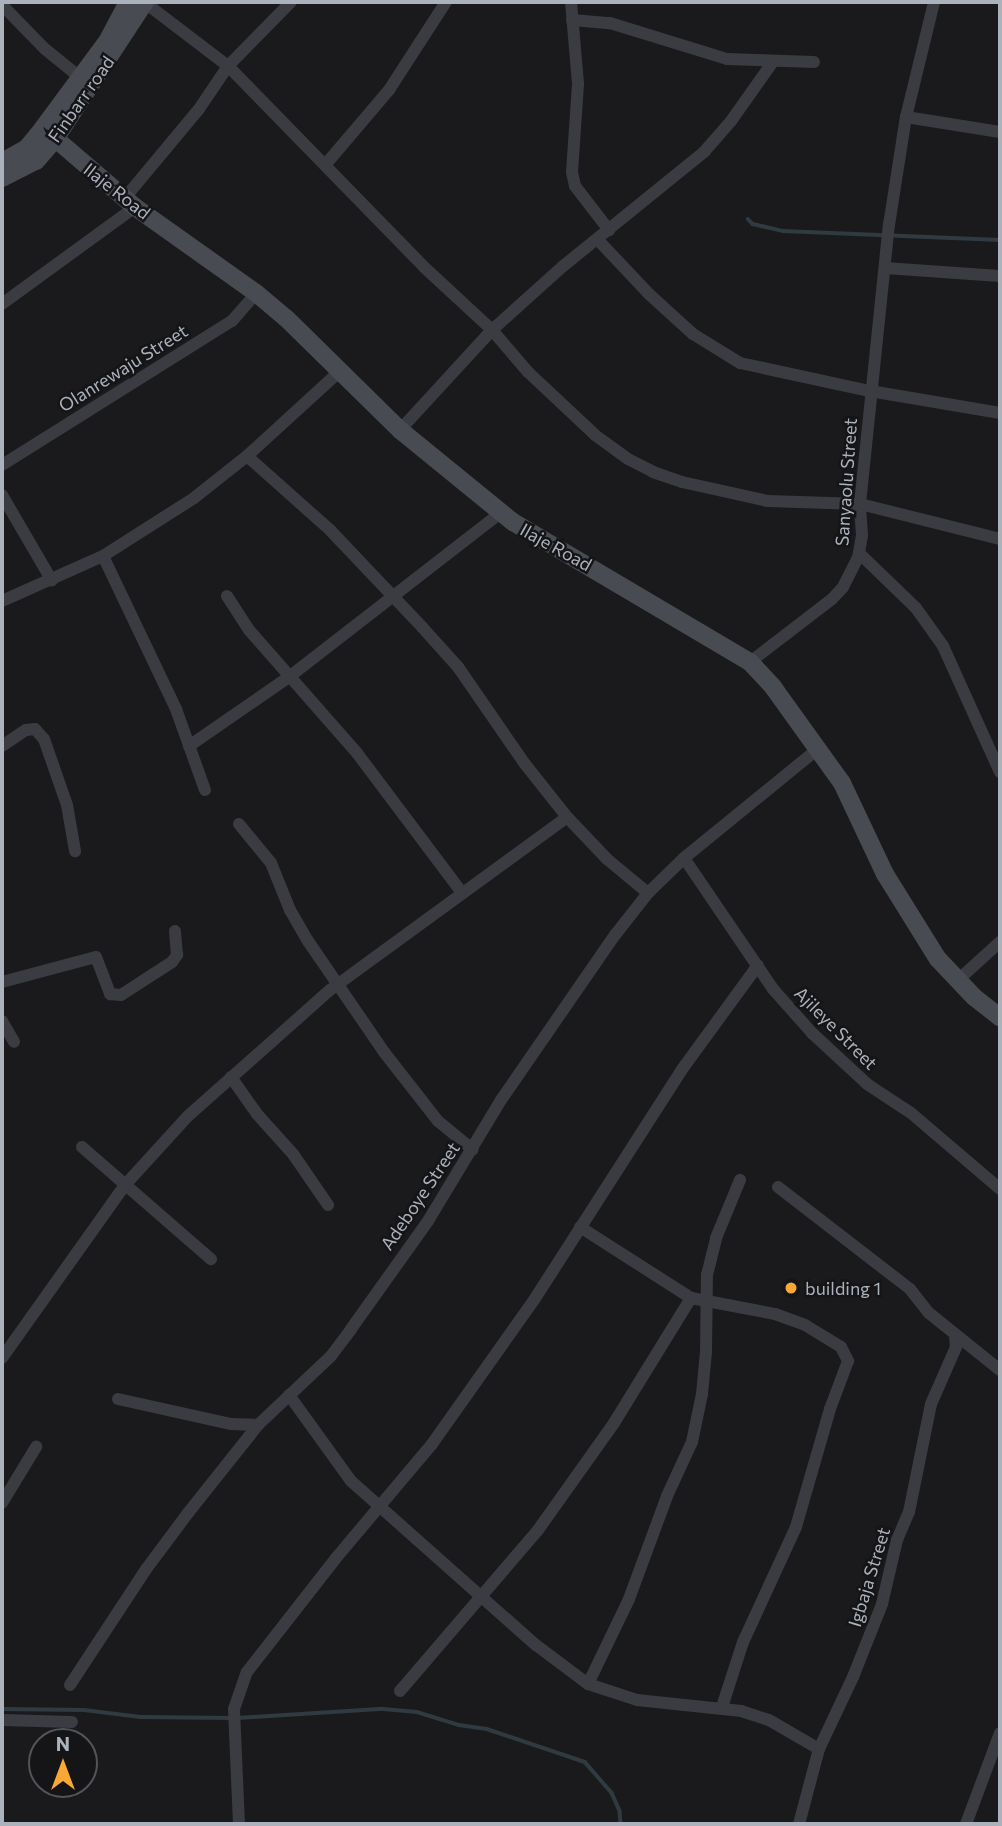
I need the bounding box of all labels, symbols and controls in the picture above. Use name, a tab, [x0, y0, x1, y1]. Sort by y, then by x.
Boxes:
street label: Finbarr road	[43, 52, 119, 146]
street label: Ilaje Road	[79, 158, 155, 224]
street label: Olanrewaju Street	[55, 320, 191, 416]
street label: Sanyaolu Street	[831, 417, 861, 547]
street label: Ilaje Road	[516, 519, 596, 575]
street label: Ajileye Street	[790, 982, 882, 1074]
street label: Adeboye Street	[376, 1138, 464, 1254]
place label: building 1	[805, 1277, 881, 1299]
marker: building 1	[783, 1280, 799, 1296]
street label: Igbaja Street	[844, 1525, 894, 1629]
north arrow	[28, 1728, 98, 1798]
text: N	[56, 1732, 70, 1755]

